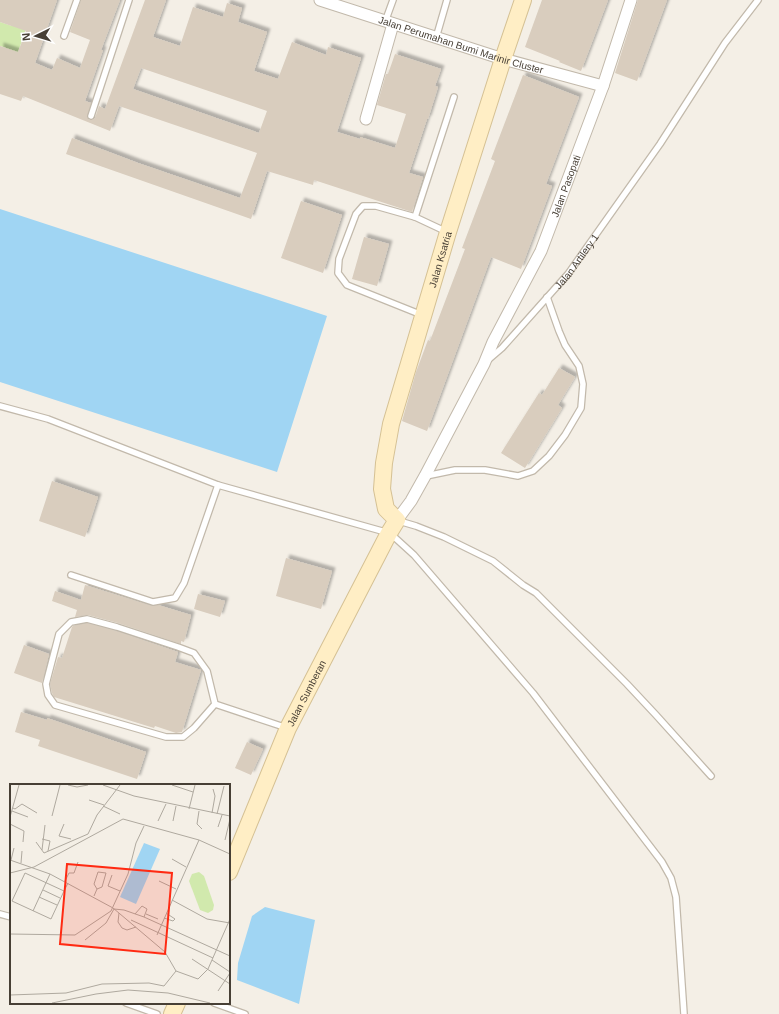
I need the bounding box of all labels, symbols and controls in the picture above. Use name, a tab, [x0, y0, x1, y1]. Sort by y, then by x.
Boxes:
street label: Jalan Perumahan Bumi Marinir Cluster	[377, 14, 545, 76]
north arrow	[16, 16, 56, 56]
text: N	[20, 32, 32, 41]
street label: Jalan Pasopati	[549, 153, 583, 219]
street label: Jalan Ksatria	[427, 230, 454, 289]
street label: Jalan Artilery 1	[553, 231, 601, 291]
street label: Jalan Sumberan	[285, 658, 328, 728]
inset map	[10, 784, 230, 1004]

